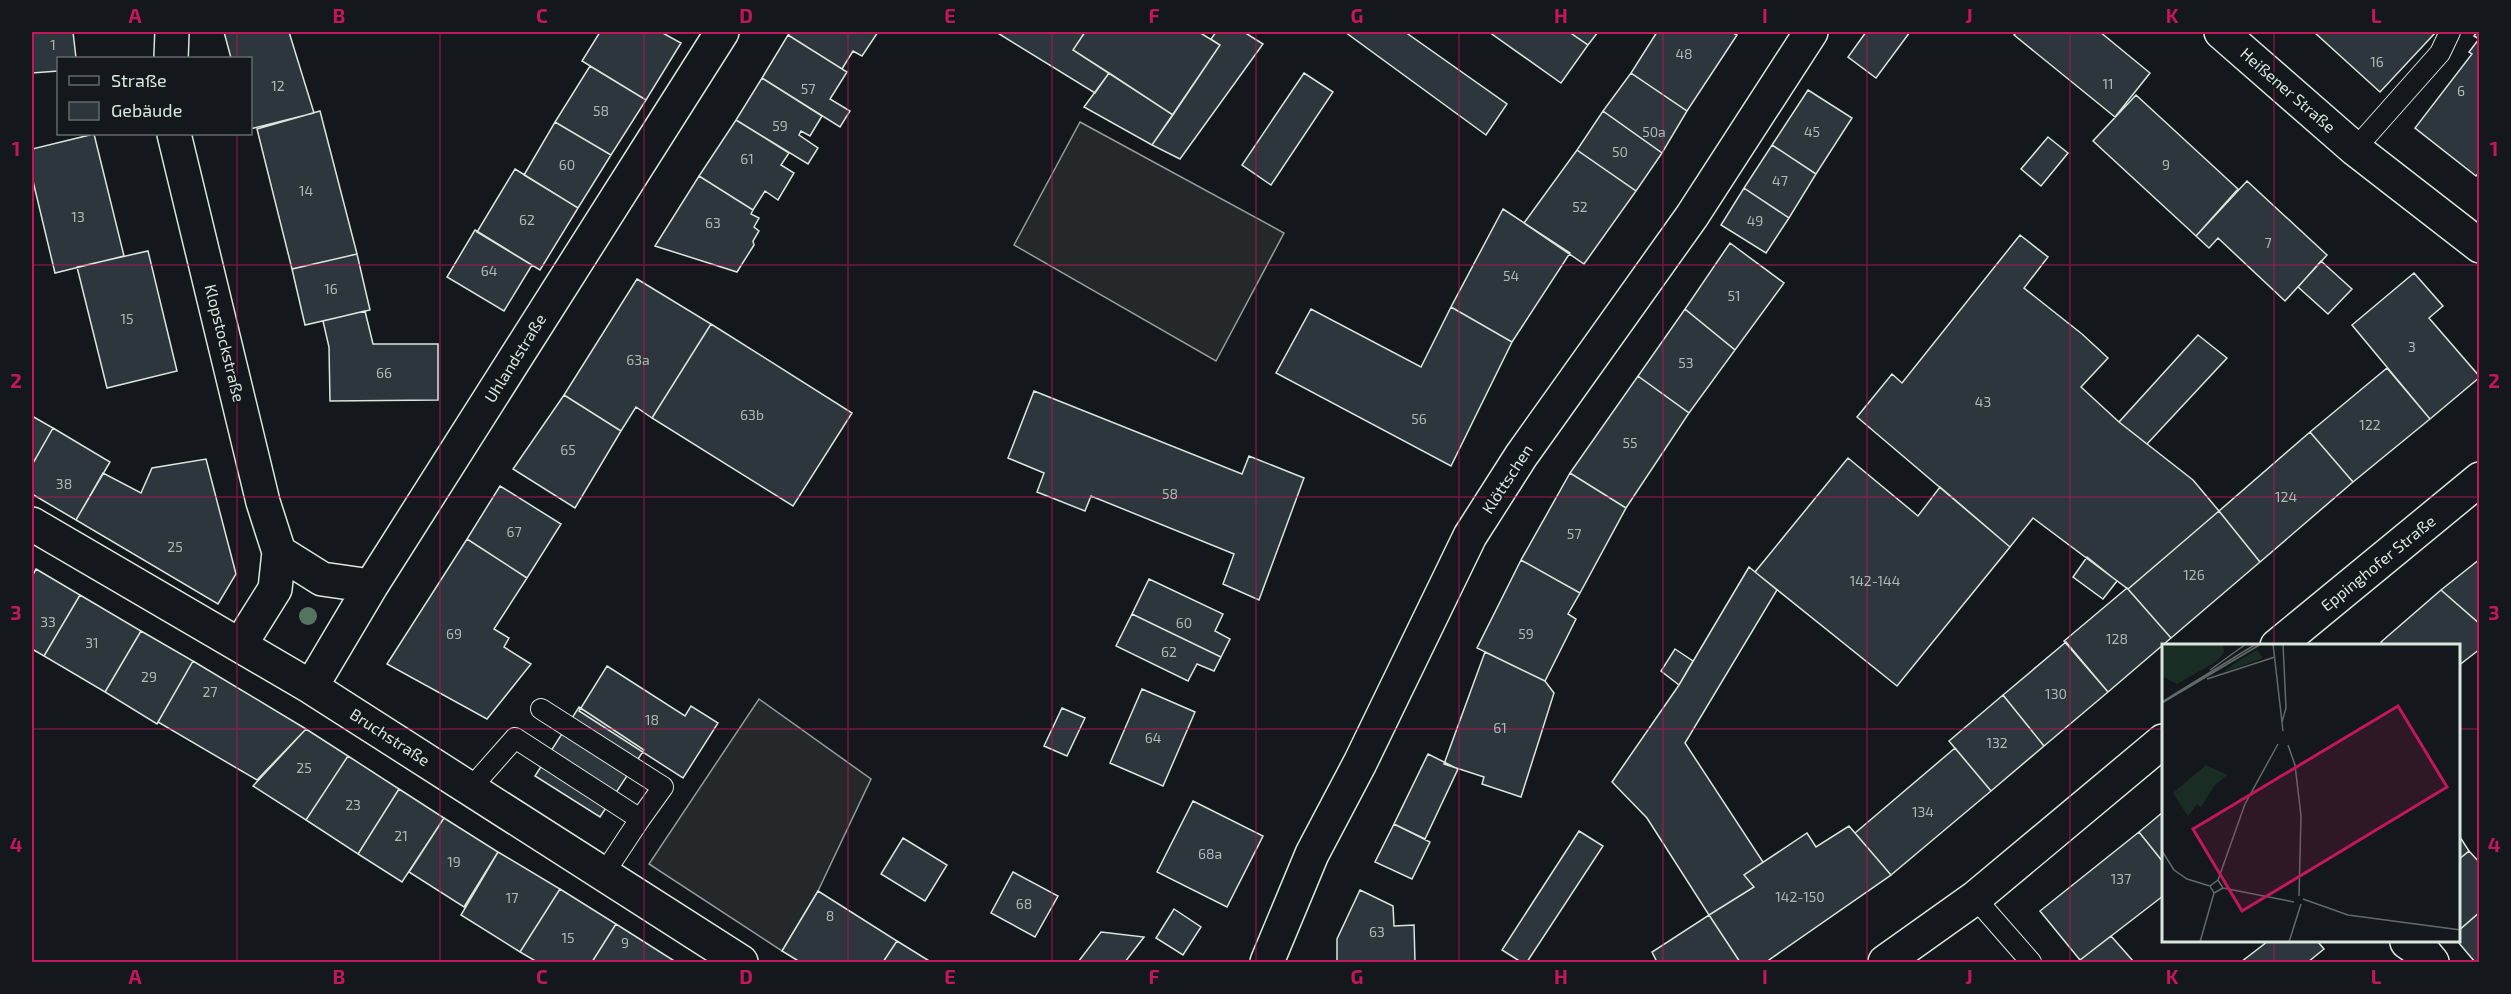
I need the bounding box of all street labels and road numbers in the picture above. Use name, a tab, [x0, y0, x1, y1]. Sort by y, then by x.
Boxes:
street label: Heißener Straße	[2237, 43, 2340, 136]
street label: Klopstockstraße	[202, 282, 249, 404]
street label: Uhlandstraße	[480, 310, 549, 406]
street label: Klöttschen	[1477, 441, 1536, 517]
street label: Eppinghofer Straße	[2317, 511, 2439, 615]
street label: Bruchstraße	[347, 704, 434, 769]

